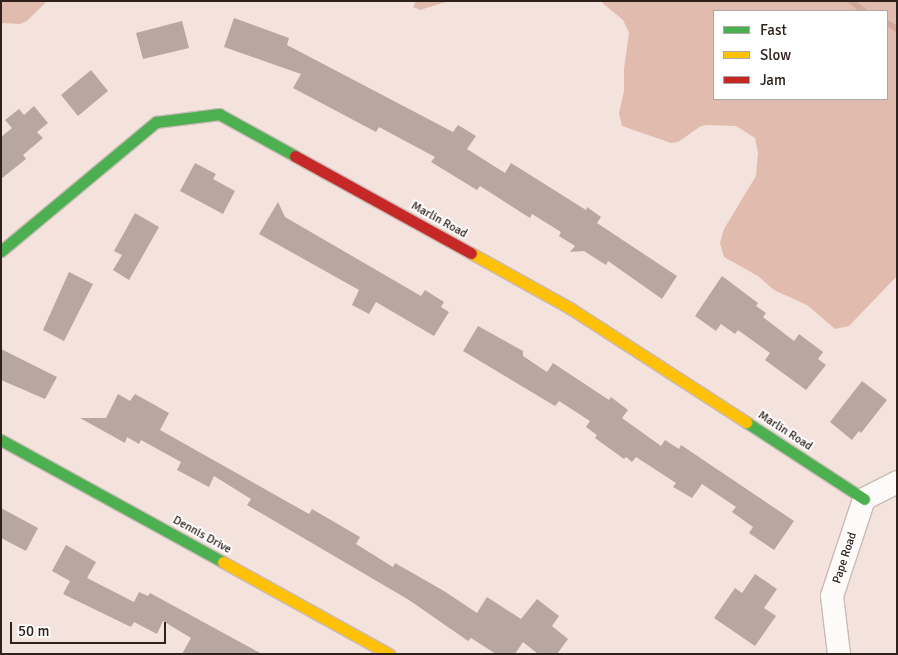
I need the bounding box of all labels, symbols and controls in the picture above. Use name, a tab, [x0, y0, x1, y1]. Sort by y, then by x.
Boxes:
legend	[713, 10, 888, 100]
text: Fast	[760, 21, 787, 39]
text: Slow	[760, 46, 791, 64]
text: Jam	[760, 71, 786, 89]
street label: Marlin Road	[408, 199, 470, 241]
street label: Marlin Road	[755, 408, 815, 454]
street label: Dennis Drive	[170, 513, 234, 557]
street label: Pape Road	[830, 530, 860, 586]
scale bar	[12, 612, 169, 644]
text: 50 m	[18, 622, 49, 640]

